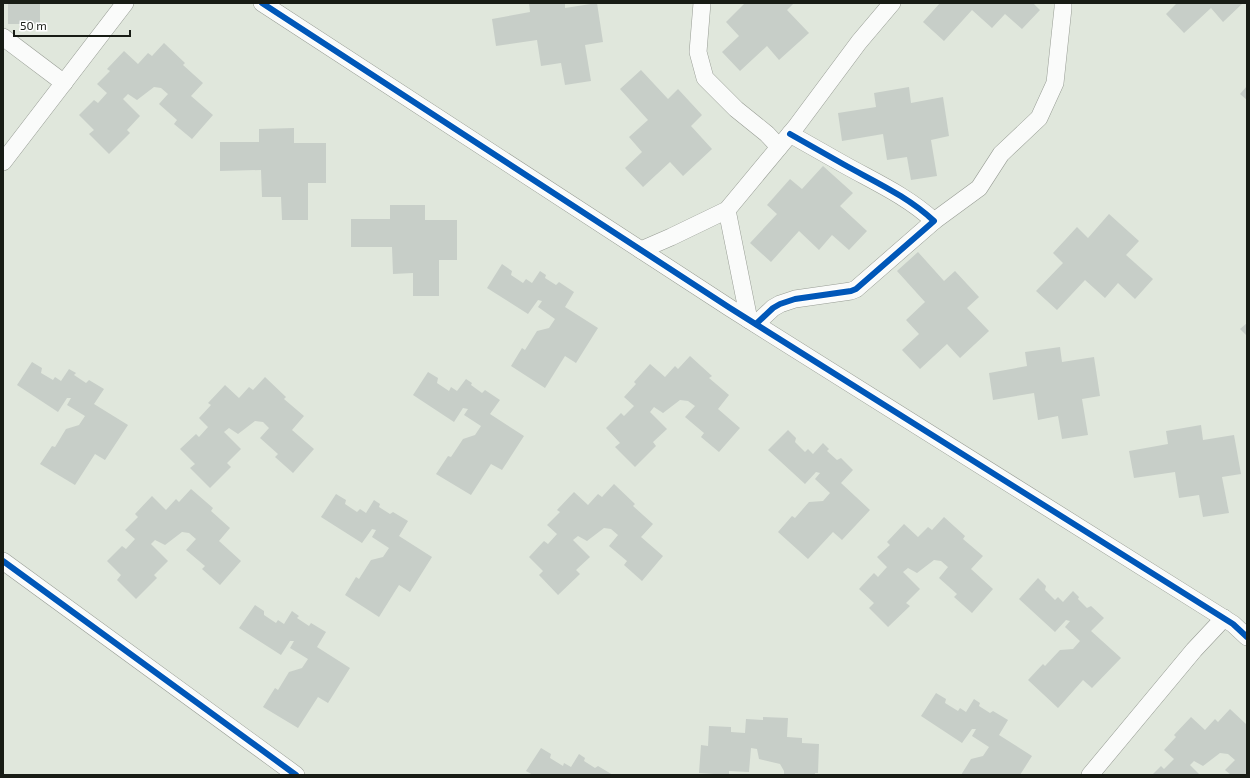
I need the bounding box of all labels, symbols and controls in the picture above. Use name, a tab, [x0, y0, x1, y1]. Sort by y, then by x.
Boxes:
scale bar	[14, 12, 130, 38]
text: 50 m	[20, 18, 47, 32]

